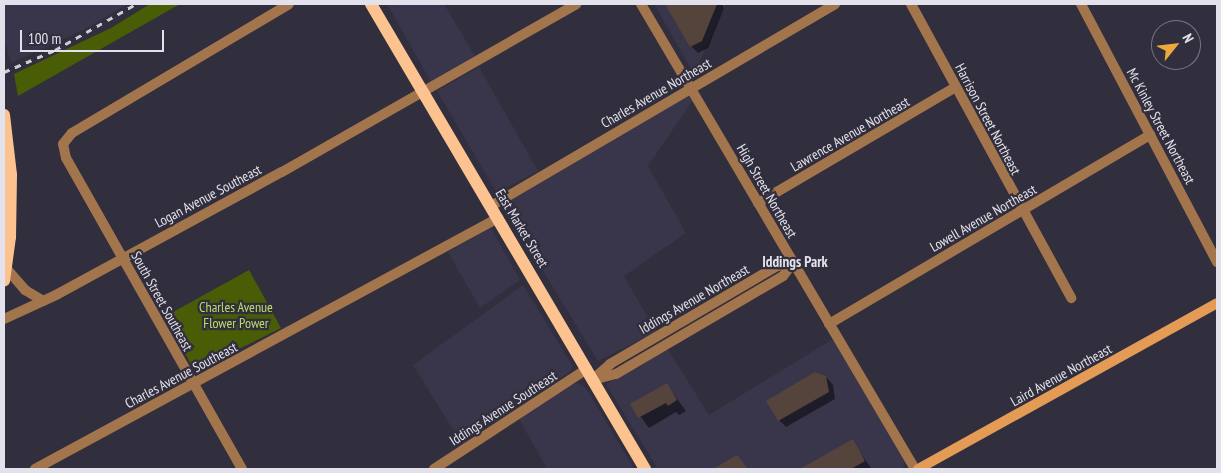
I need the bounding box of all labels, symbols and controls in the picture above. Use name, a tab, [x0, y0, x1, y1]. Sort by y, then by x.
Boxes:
scale bar	[22, 20, 166, 52]
north arrow	[1151, 20, 1201, 70]
text: 100 m	[28, 29, 61, 48]
text: N	[1179, 31, 1198, 46]
street label: Charles Avenue Northeast	[598, 55, 714, 131]
street label: Harrison Street Northeast	[952, 61, 1024, 177]
street label: Mc Kinley Street Northeast	[1123, 65, 1199, 187]
street label: Lawrence Avenue Northeast	[787, 93, 913, 175]
street label: High Street Northeast	[733, 141, 801, 241]
street label: Logan Avenue Southeast	[152, 161, 264, 231]
street label: Lowell Avenue Northeast	[927, 181, 1039, 255]
street label: East Market Street	[492, 186, 552, 270]
street label: South Street Southeast	[128, 248, 196, 354]
district label: Iddings Park	[762, 253, 828, 271]
street label: Iddings Avenue Northeast	[636, 261, 752, 337]
park label: Charles Avenue Flower Power	[199, 299, 273, 332]
street label: Charles Avenue Southeast	[122, 338, 240, 412]
street label: Laird Avenue Northeast	[1007, 340, 1115, 410]
street label: Iddings Avenue Southeast	[446, 367, 560, 449]

